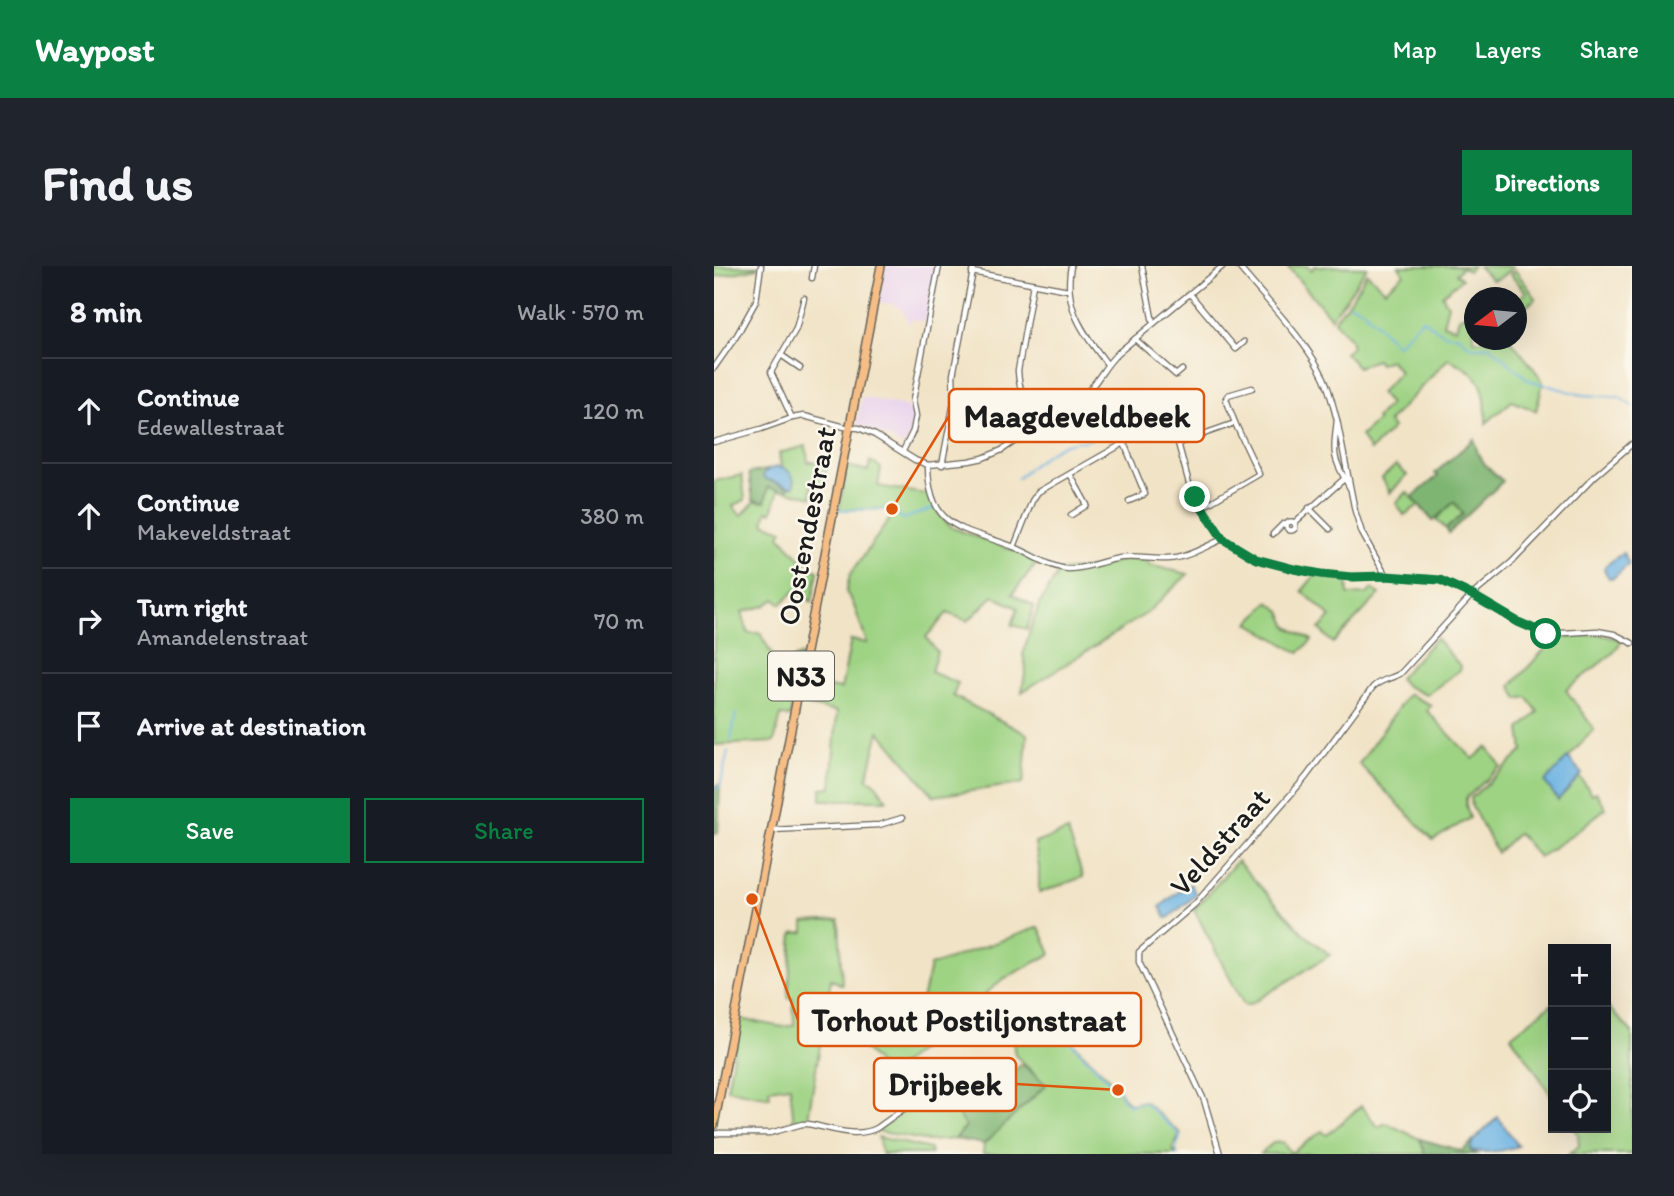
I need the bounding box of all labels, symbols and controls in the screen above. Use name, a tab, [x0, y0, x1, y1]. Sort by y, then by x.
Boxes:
text: Waypost	[35, 30, 155, 69]
text: Map	[1393, 35, 1437, 64]
text: Layers	[1475, 35, 1542, 64]
text: Share	[1580, 35, 1639, 64]
button: Directions	[1462, 150, 1632, 215]
text: Find us	[42, 153, 193, 212]
north arrow	[1464, 287, 1527, 350]
text: 8 min	[70, 293, 142, 330]
text: Walk · 570 m	[517, 298, 644, 326]
text: Continue	[137, 381, 240, 413]
callout: Maagdeveldbeek	[949, 389, 1204, 442]
icon: ahead	[70, 392, 108, 430]
text: 120 m	[583, 397, 644, 425]
text: Maagdeveldbeek	[964, 397, 1191, 435]
text: Edewallestraat	[137, 413, 284, 441]
street label: Oostendestraat	[769, 423, 844, 629]
route end	[1179, 481, 1210, 512]
text: Continue	[137, 486, 240, 518]
icon: ahead	[70, 497, 108, 535]
text: 380 m	[580, 502, 644, 530]
text: Makeveldstraat	[137, 518, 291, 546]
text: Turn right	[137, 591, 248, 623]
icon: right	[70, 602, 108, 640]
text: 70 m	[594, 607, 644, 635]
route start	[1530, 618, 1561, 649]
text: Amandelenstraat	[137, 623, 308, 651]
road number: N33	[768, 652, 834, 700]
icon: arrive	[70, 707, 108, 745]
text: Arrive at destination	[137, 710, 366, 742]
street label: Veldstraat	[1161, 780, 1278, 903]
button: Save	[70, 798, 350, 863]
button: Share	[364, 798, 644, 863]
map controls	[1548, 944, 1611, 1133]
button: +	[1548, 944, 1611, 1007]
callout: Torhout Postiljonstraat	[798, 993, 1141, 1046]
text: Torhout Postiljonstraat	[811, 1001, 1126, 1039]
button: −	[1548, 1007, 1611, 1070]
callout: Drijbeek	[874, 1058, 1016, 1111]
text: Drijbeek	[888, 1065, 1002, 1103]
button: locate	[1548, 1070, 1611, 1133]

